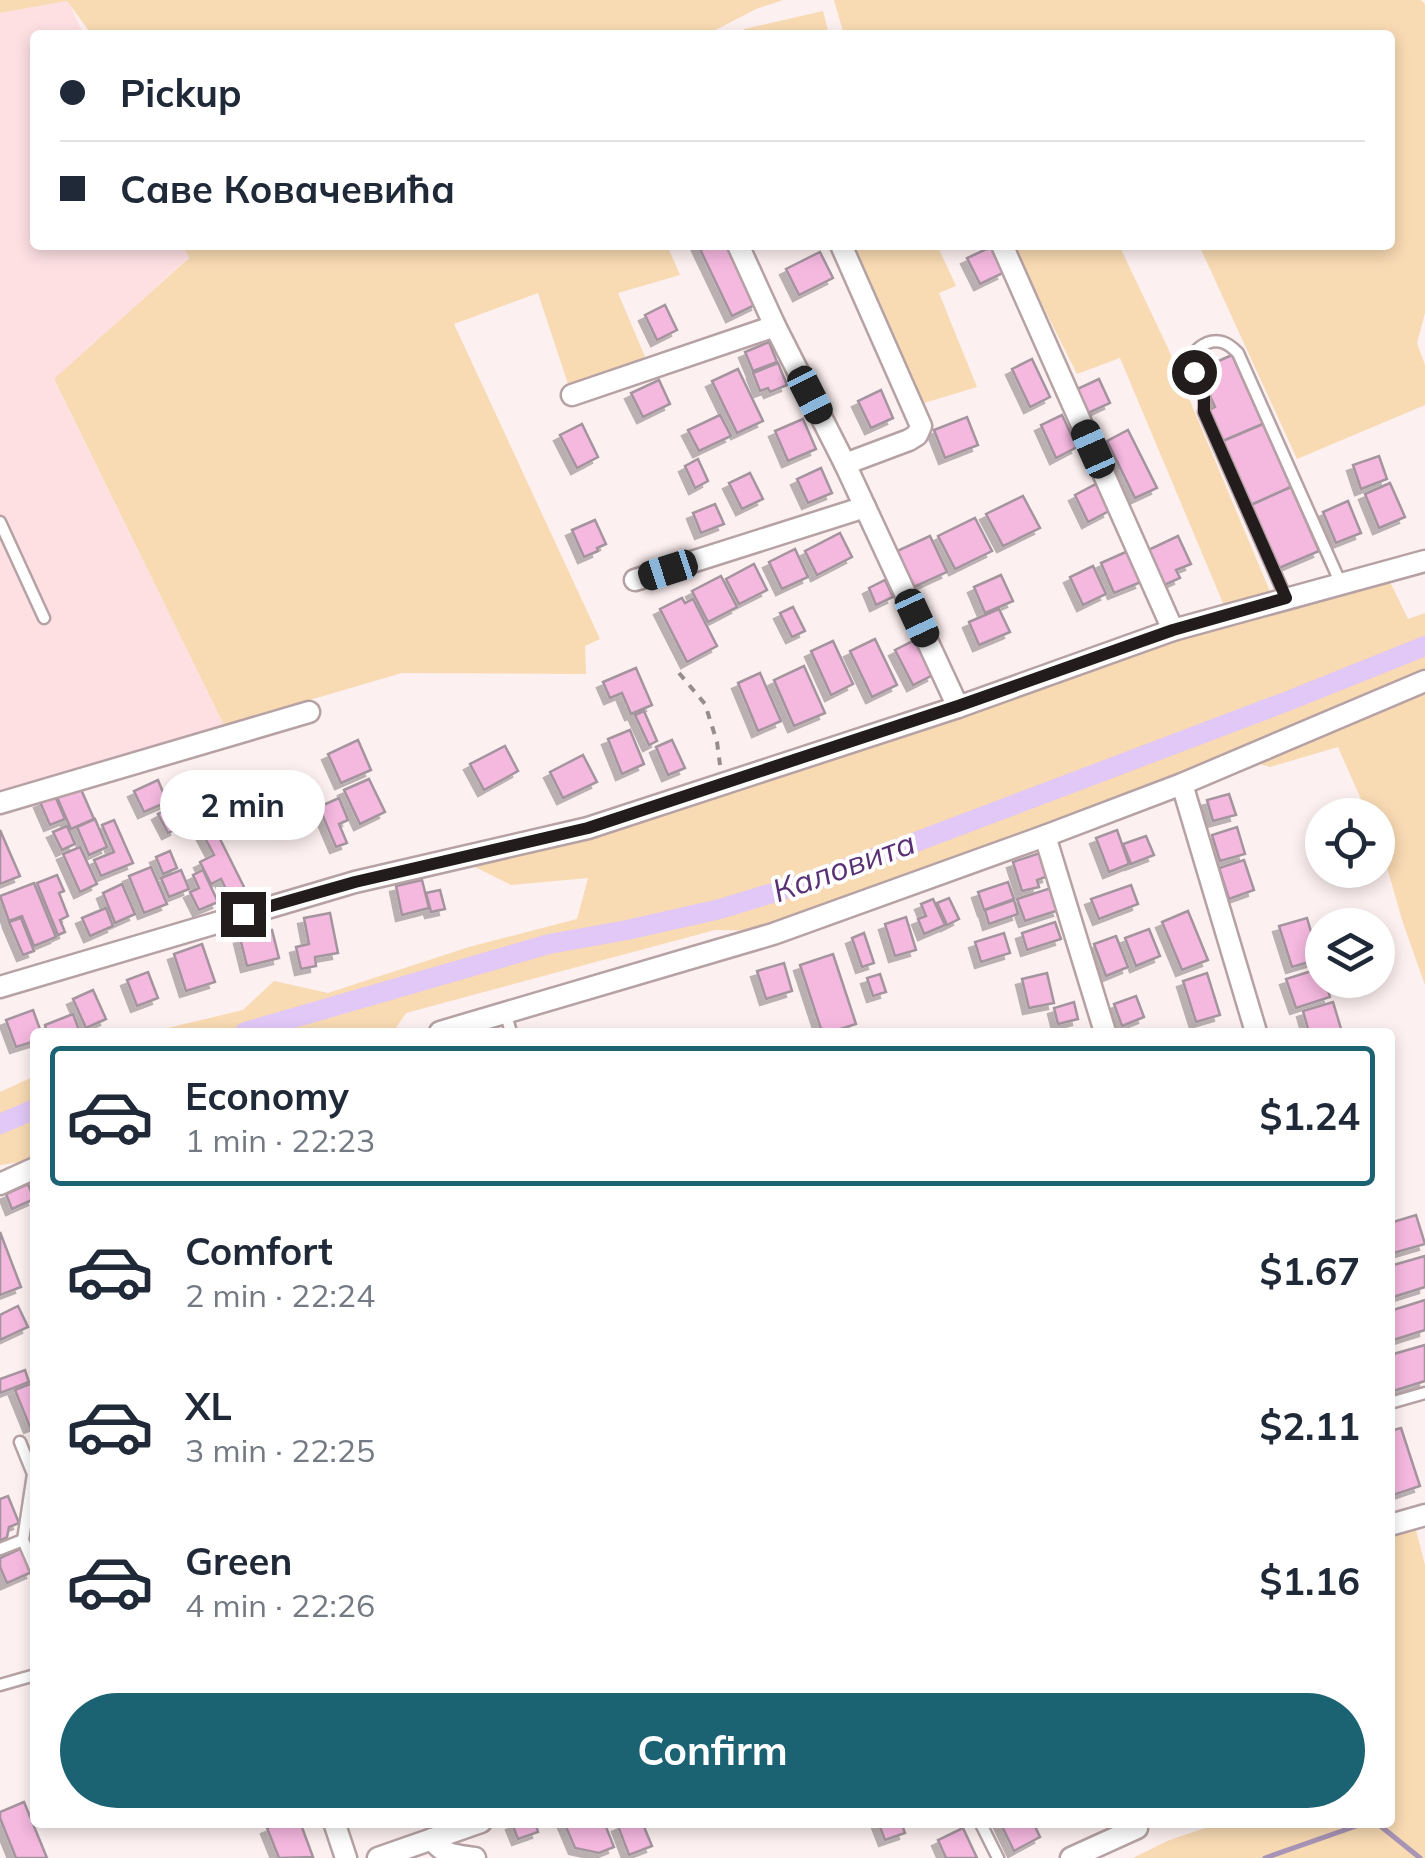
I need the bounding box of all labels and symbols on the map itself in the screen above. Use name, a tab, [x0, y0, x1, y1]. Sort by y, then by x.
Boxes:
route start	[1172, 350, 1217, 395]
car	[783, 361, 837, 429]
car	[1067, 415, 1119, 483]
car	[635, 546, 701, 594]
car	[891, 584, 943, 652]
callout: 2 min	[160, 769, 326, 839]
water label: Каловита	[767, 822, 920, 910]
route end	[221, 892, 266, 937]

